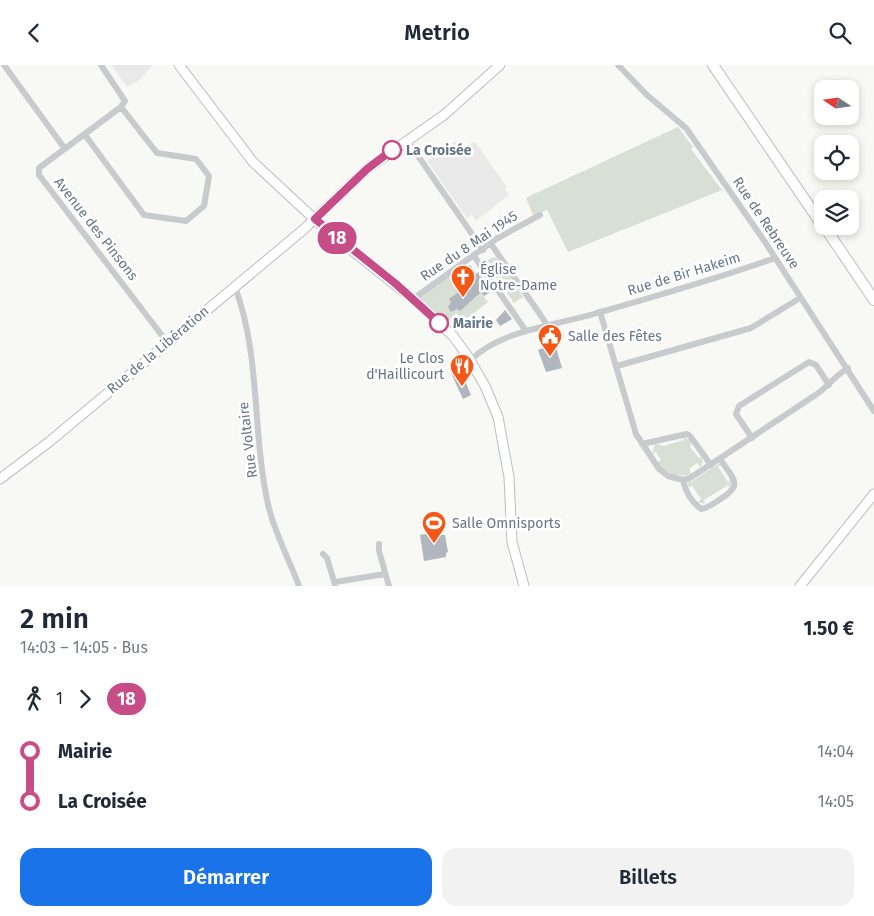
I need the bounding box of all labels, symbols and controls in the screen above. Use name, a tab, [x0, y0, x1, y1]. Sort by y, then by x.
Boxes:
icon: back	[20, 19, 48, 47]
text: Metrio	[404, 19, 470, 46]
icon: search	[826, 19, 854, 47]
north arrow	[814, 80, 859, 125]
map controls	[814, 80, 859, 235]
button: locate	[814, 135, 859, 180]
marker: La Croisée	[382, 140, 402, 160]
place label: La Croisée	[406, 142, 472, 159]
street label: Avenue des Pinsons	[50, 174, 142, 284]
street label: Rue de Rebreuve	[729, 174, 803, 272]
button: layers	[814, 190, 859, 235]
street label: Rue du 8 Mai 1945	[417, 207, 521, 285]
line badge: 18	[314, 222, 360, 254]
text: 18	[328, 227, 346, 249]
street label: Rue de Bir Hakeim	[626, 249, 742, 299]
place label: Église Notre-Dame	[480, 260, 557, 294]
church icon: Église Notre-Dame	[450, 264, 476, 298]
street label: Rue de la Libération	[104, 302, 212, 398]
marker: Mairie	[429, 313, 449, 333]
place label: Mairie	[453, 315, 493, 332]
public building icon: Salle des Fêtes	[537, 323, 563, 357]
place label: Salle des Fêtes	[568, 328, 662, 345]
place label: Le Clos d'Haillicourt	[366, 350, 445, 383]
restaurant icon: Le Clos d'Haillicourt	[449, 353, 475, 387]
street label: Rue Voltaire	[235, 401, 261, 479]
sports icon: Salle Omnisports	[421, 510, 447, 544]
place label: Salle Omnisports	[452, 515, 561, 532]
text: 2 min	[20, 602, 89, 635]
text: 1.50 €	[803, 617, 854, 640]
text: 14:03 – 14:05 · Bus	[20, 638, 148, 657]
icon: walk	[20, 685, 48, 713]
icon: forward	[71, 685, 99, 713]
text: 18	[117, 688, 136, 710]
text: 1	[56, 689, 63, 708]
text: Mairie	[58, 740, 112, 763]
text: 14:04	[817, 742, 854, 761]
text: La Croisée	[58, 790, 147, 813]
text: 14:05	[818, 792, 854, 811]
button: Démarrer	[20, 848, 432, 906]
button: Billets	[442, 848, 854, 906]

